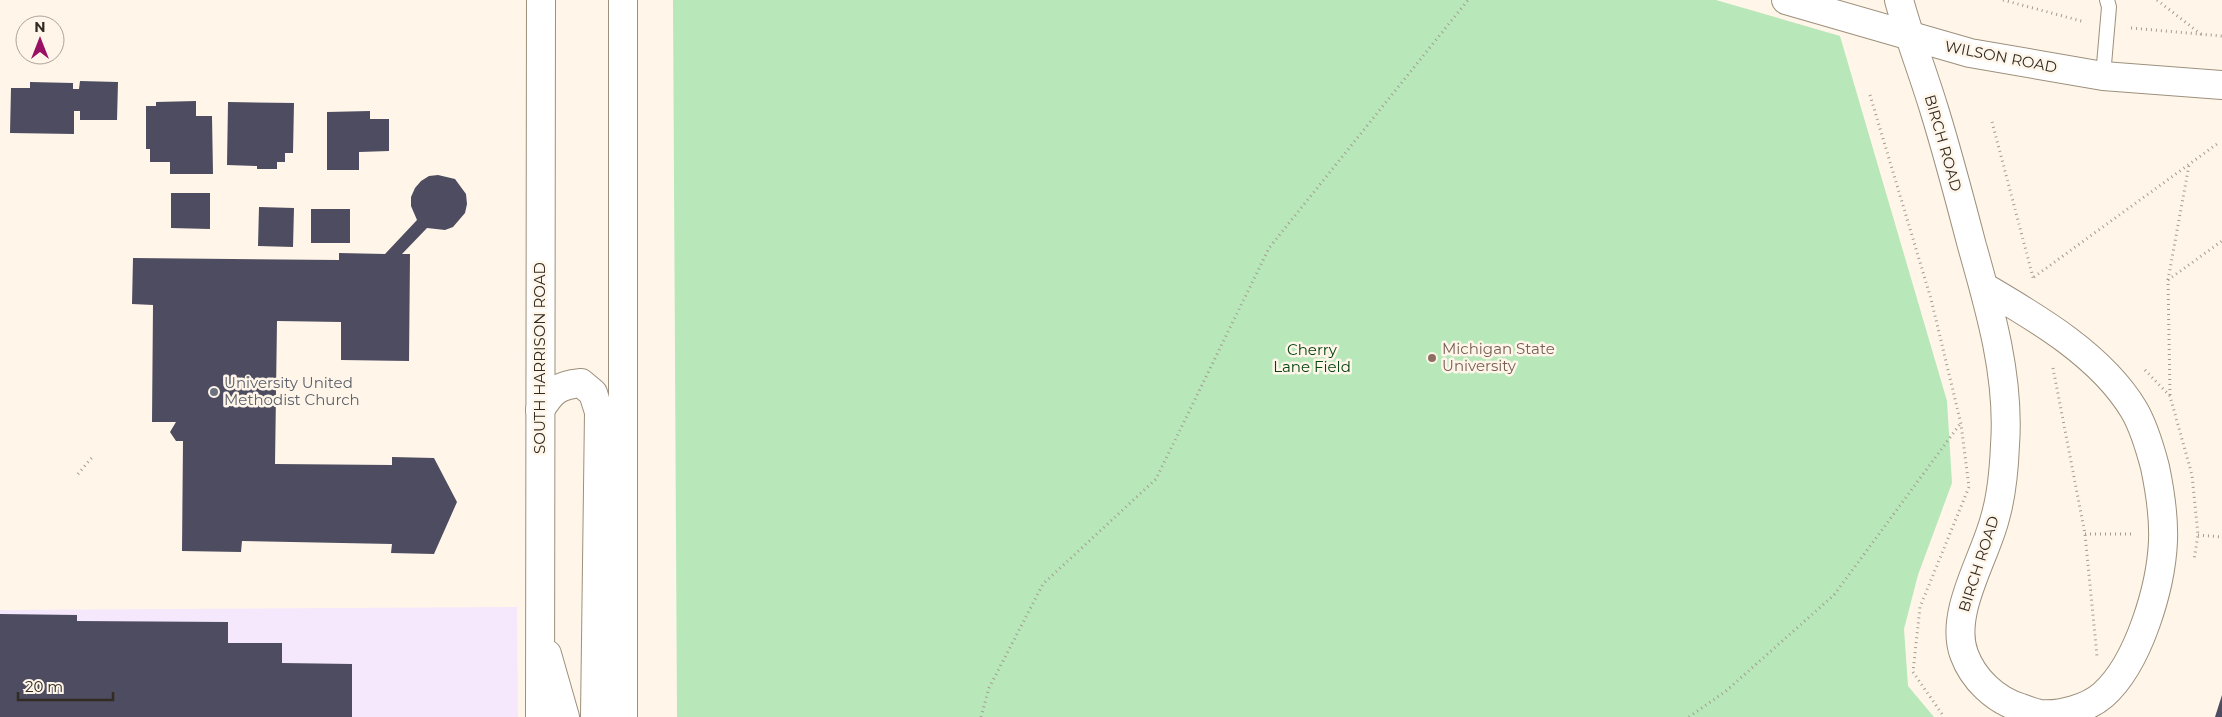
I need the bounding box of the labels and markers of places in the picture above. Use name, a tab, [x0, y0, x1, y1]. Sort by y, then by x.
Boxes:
place label: Michigan State University	[1442, 339, 1555, 375]
marker: Michigan State University	[1426, 352, 1438, 364]
place label: University United Methodist Church	[224, 373, 360, 409]
marker: University United Methodist Church	[208, 386, 220, 398]

